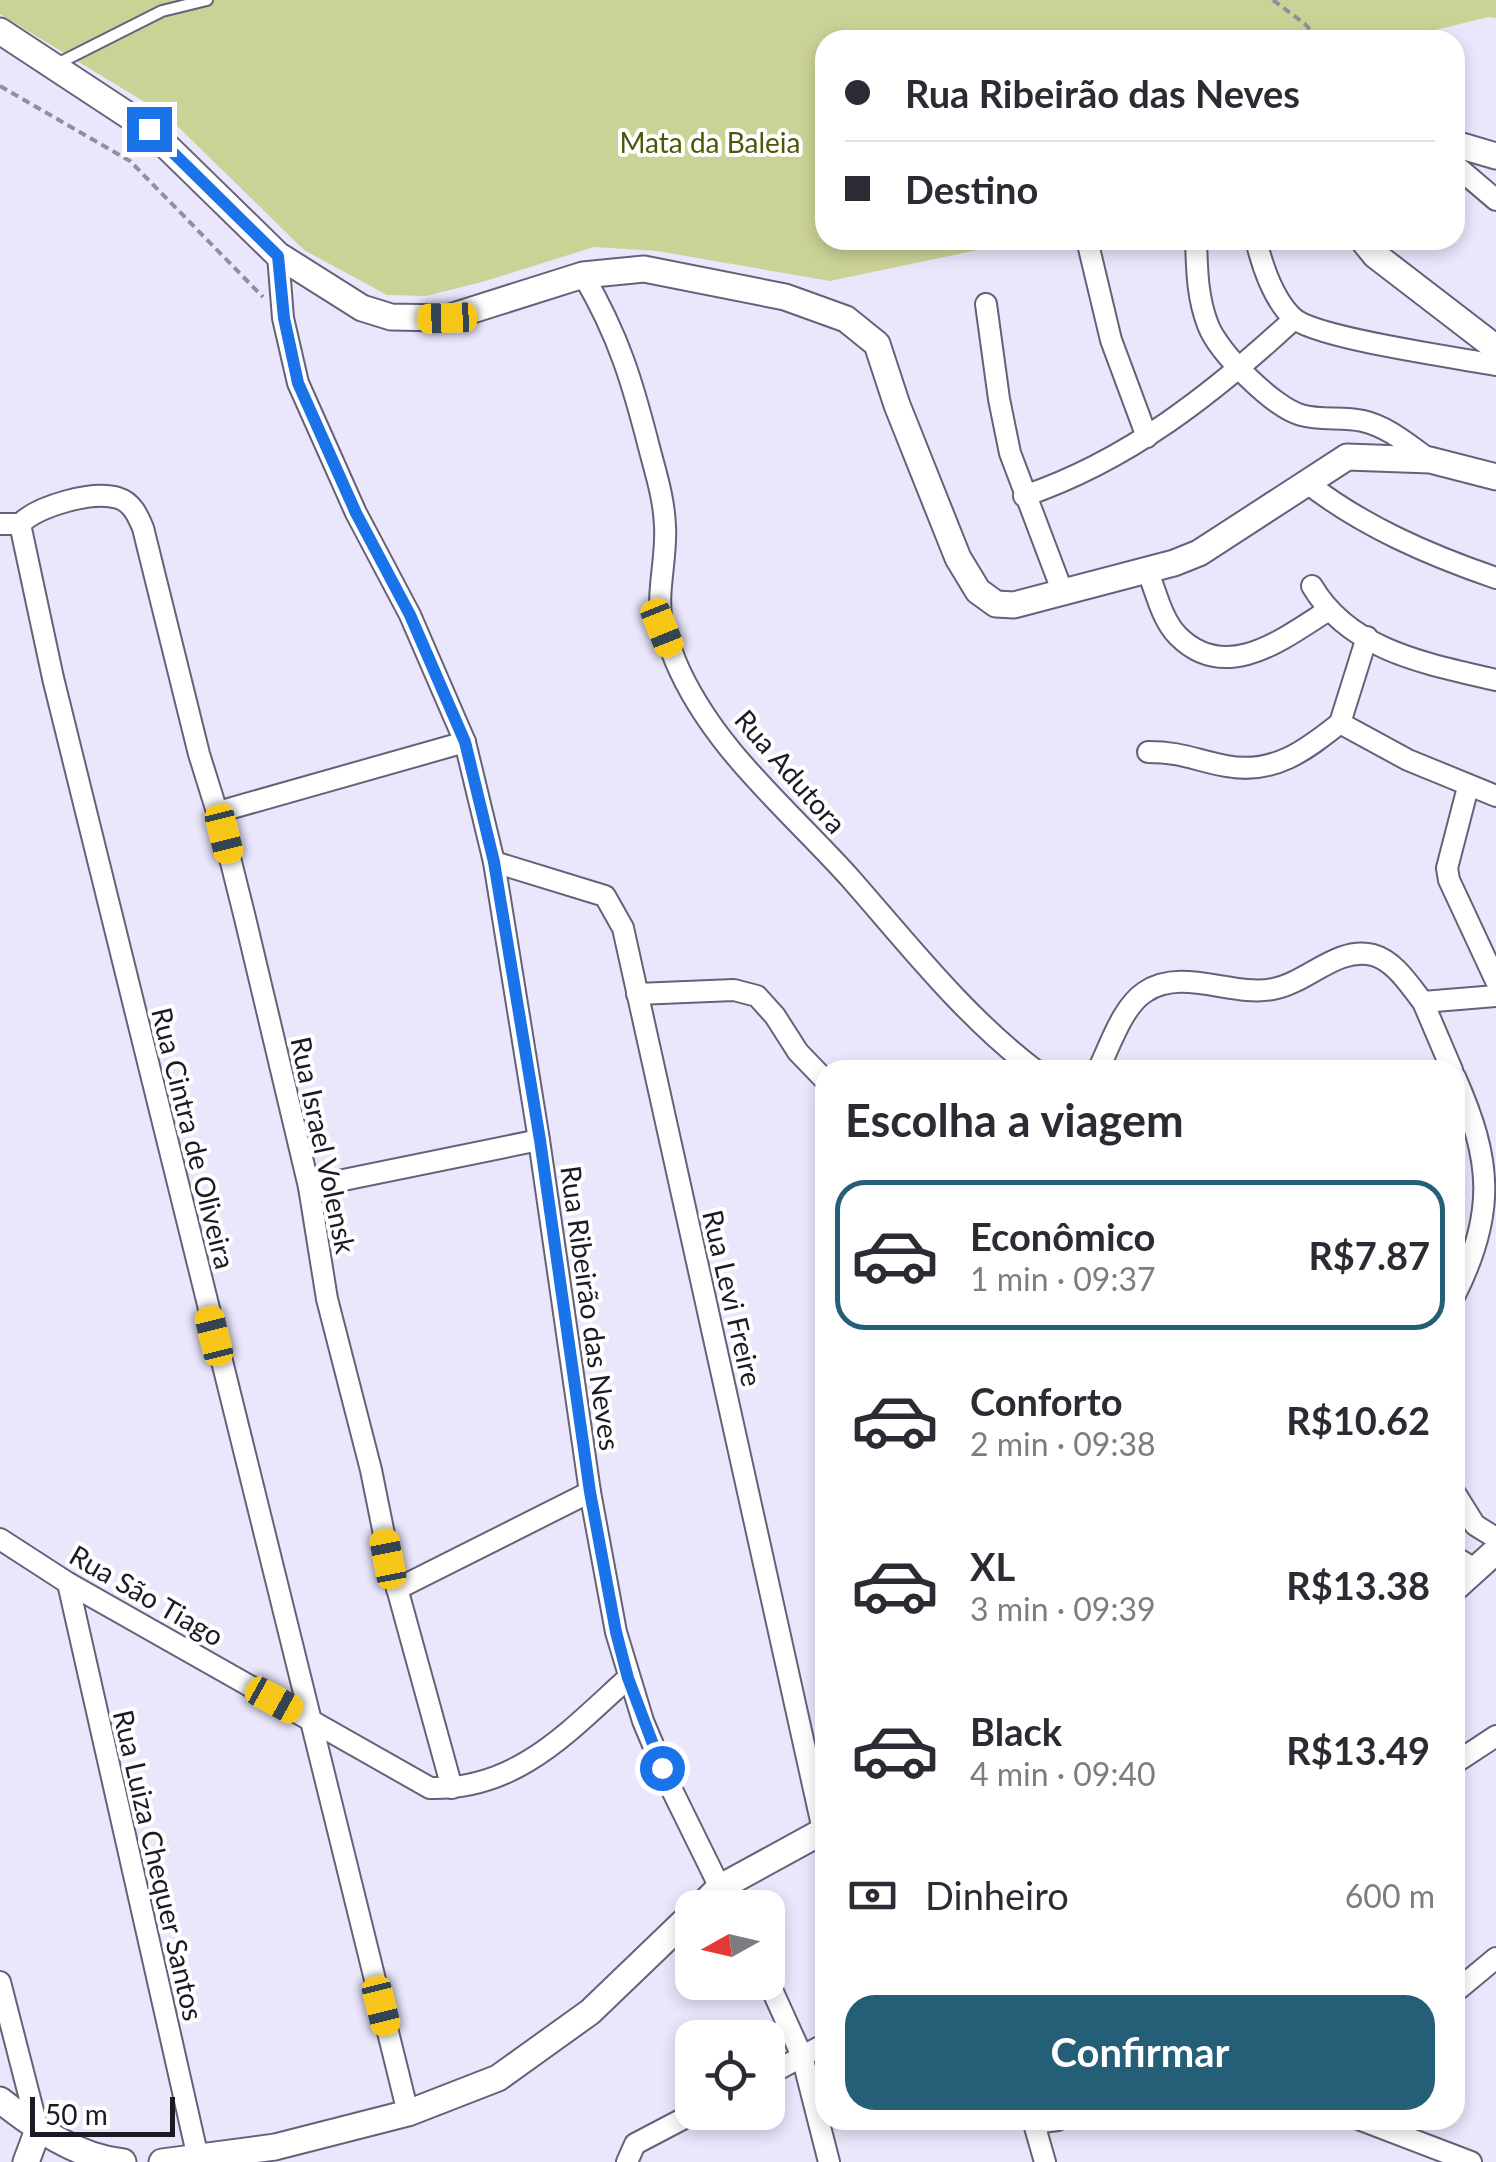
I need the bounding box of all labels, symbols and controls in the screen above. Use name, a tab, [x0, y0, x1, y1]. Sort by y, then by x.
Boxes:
text: Rua Ribeirão das Neves	[905, 70, 1300, 116]
route end	[127, 107, 172, 152]
park label: Mata da Baleia	[619, 125, 801, 159]
text: Destino	[905, 166, 1038, 212]
car	[416, 302, 478, 334]
car	[637, 595, 687, 661]
street label: Rua Adutora	[728, 702, 854, 840]
car	[202, 801, 246, 867]
street label: Rua Cintra de Oliveira	[145, 1004, 243, 1272]
street label: Rua Israel Volensk	[284, 1034, 364, 1257]
text: Escolha a viagem	[845, 1093, 1184, 1147]
street label: Rua Ribeirão das Neves	[554, 1163, 628, 1453]
street label: Rua Levi Freire	[696, 1206, 770, 1390]
icon: car	[850, 1210, 940, 1300]
text: Econômico	[970, 1213, 1155, 1259]
text: R$7.87	[1308, 1232, 1430, 1278]
text: 1 min · 09:37	[970, 1259, 1156, 1298]
car	[192, 1303, 236, 1369]
icon: car	[850, 1375, 940, 1465]
text: Conforto	[970, 1378, 1123, 1424]
text: R$10.62	[1286, 1397, 1430, 1443]
text: 2 min · 09:38	[970, 1424, 1156, 1463]
car	[368, 1527, 408, 1591]
street label: Rua São Tiago	[64, 1537, 230, 1653]
icon: car	[850, 1540, 940, 1630]
text: XL	[970, 1543, 1015, 1589]
text: R$13.38	[1286, 1562, 1430, 1608]
text: 3 min · 09:39	[970, 1589, 1156, 1628]
car	[240, 1672, 308, 1728]
icon: car	[850, 1705, 940, 1795]
street label: Rua Luiza Chequer Santos	[107, 1706, 211, 2024]
text: Black	[970, 1708, 1062, 1754]
text: R$13.49	[1286, 1727, 1430, 1773]
route start	[640, 1746, 685, 1791]
text: 4 min · 09:40	[970, 1754, 1156, 1793]
icon: cash	[845, 1868, 900, 1923]
text: Dinheiro	[925, 1872, 1069, 1918]
text: 600 m	[1345, 1876, 1435, 1915]
north arrow	[675, 1890, 785, 2000]
map controls	[675, 1890, 785, 2130]
car	[359, 1973, 403, 2039]
button: Confirmar	[845, 1995, 1435, 2110]
button: locate	[675, 2020, 785, 2130]
scale bar	[30, 2092, 175, 2136]
text: 50 m	[45, 2097, 108, 2131]

